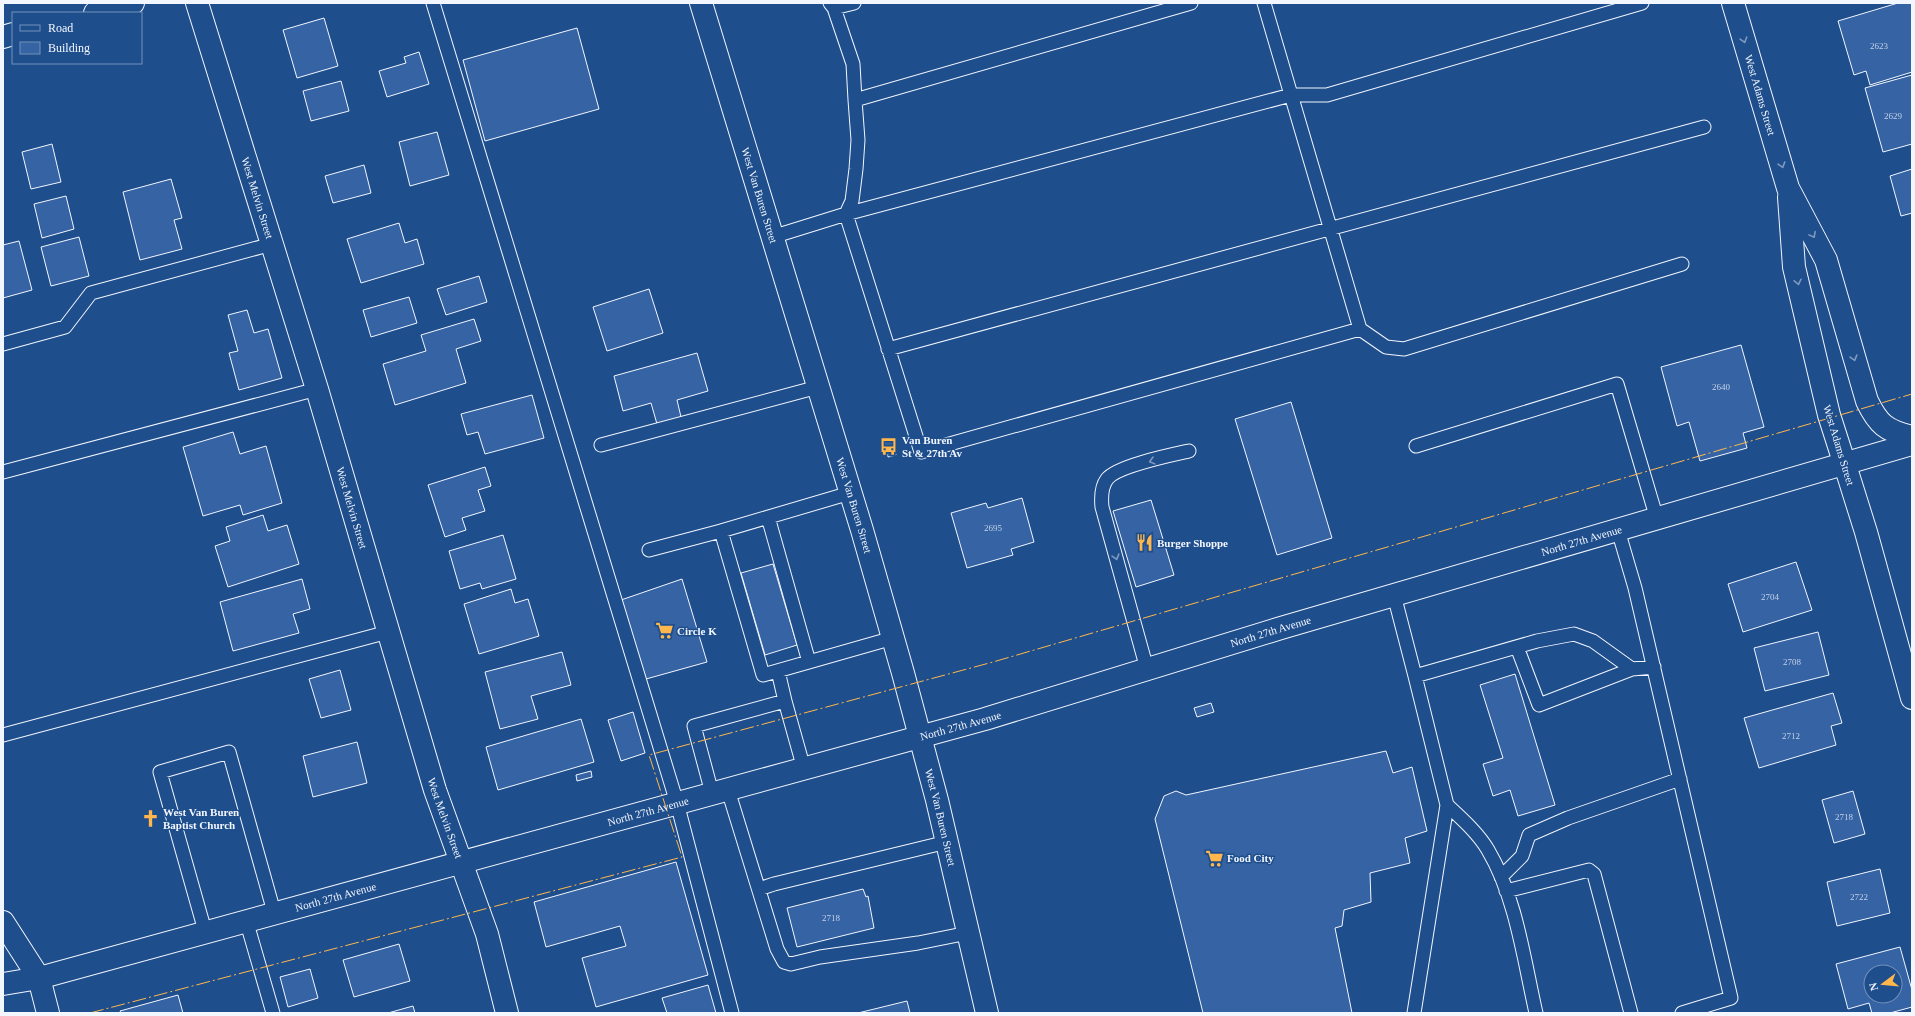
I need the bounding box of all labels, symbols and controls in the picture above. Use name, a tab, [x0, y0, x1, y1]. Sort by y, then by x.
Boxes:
legend	[12, 12, 142, 64]
text: Road	[48, 21, 73, 35]
one-way arrow	[1739, 37, 1748, 44]
text: Building	[48, 41, 90, 55]
house number: 2623	[1870, 41, 1889, 51]
street label: West Adams Street	[1743, 53, 1778, 137]
house number: 2629	[1884, 111, 1903, 121]
street label: West Van Buren Street	[739, 146, 780, 245]
street label: West Melvin Street	[239, 156, 276, 240]
one-way arrow	[1777, 161, 1786, 168]
one-way arrow	[1808, 231, 1816, 238]
one-way arrow	[1793, 279, 1801, 285]
one-way arrow	[1849, 354, 1858, 361]
house number: 2640	[1712, 382, 1731, 392]
street label: West Adams Street	[1821, 403, 1857, 487]
place label: Van Buren St & 27th Av	[902, 434, 962, 459]
bus stop icon: Van Buren St & 27th Av	[879, 436, 899, 456]
street label: West Van Buren Street	[834, 456, 874, 554]
one-way arrow	[1149, 456, 1156, 465]
street label: West Melvin Street	[334, 465, 370, 550]
house number: 2695	[984, 523, 1003, 533]
street label: North 27th Avenue	[1540, 523, 1623, 558]
restaurant icon: Burger Shoppe	[1134, 533, 1154, 553]
place label: Burger Shoppe	[1157, 537, 1228, 549]
one-way arrow	[1111, 553, 1120, 560]
house number: 2704	[1761, 592, 1780, 602]
street label: North 27th Avenue	[1229, 614, 1312, 649]
supermarket icon: Circle K	[654, 621, 674, 641]
place label: Circle K	[677, 625, 717, 637]
house number: 2708	[1783, 657, 1802, 667]
street label: North 27th Avenue	[919, 708, 1003, 743]
house number: 2712	[1782, 731, 1800, 741]
street label: West Van Buren Street	[923, 767, 958, 867]
street label: West Melvin Street	[426, 776, 465, 860]
street label: North 27th Avenue	[606, 794, 690, 828]
place label: West Van Buren Baptist Church	[163, 806, 239, 831]
church icon: West Van Buren Baptist Church	[140, 808, 160, 828]
house number: 2718	[1835, 812, 1854, 822]
supermarket icon: Food City	[1204, 848, 1224, 868]
place label: Food City	[1227, 852, 1274, 864]
street label: North 27th Avenue	[294, 880, 378, 914]
house number: 2722	[1850, 892, 1868, 902]
house number: 2718	[822, 913, 841, 923]
north arrow	[1863, 964, 1903, 1004]
text: N	[1867, 981, 1880, 992]

